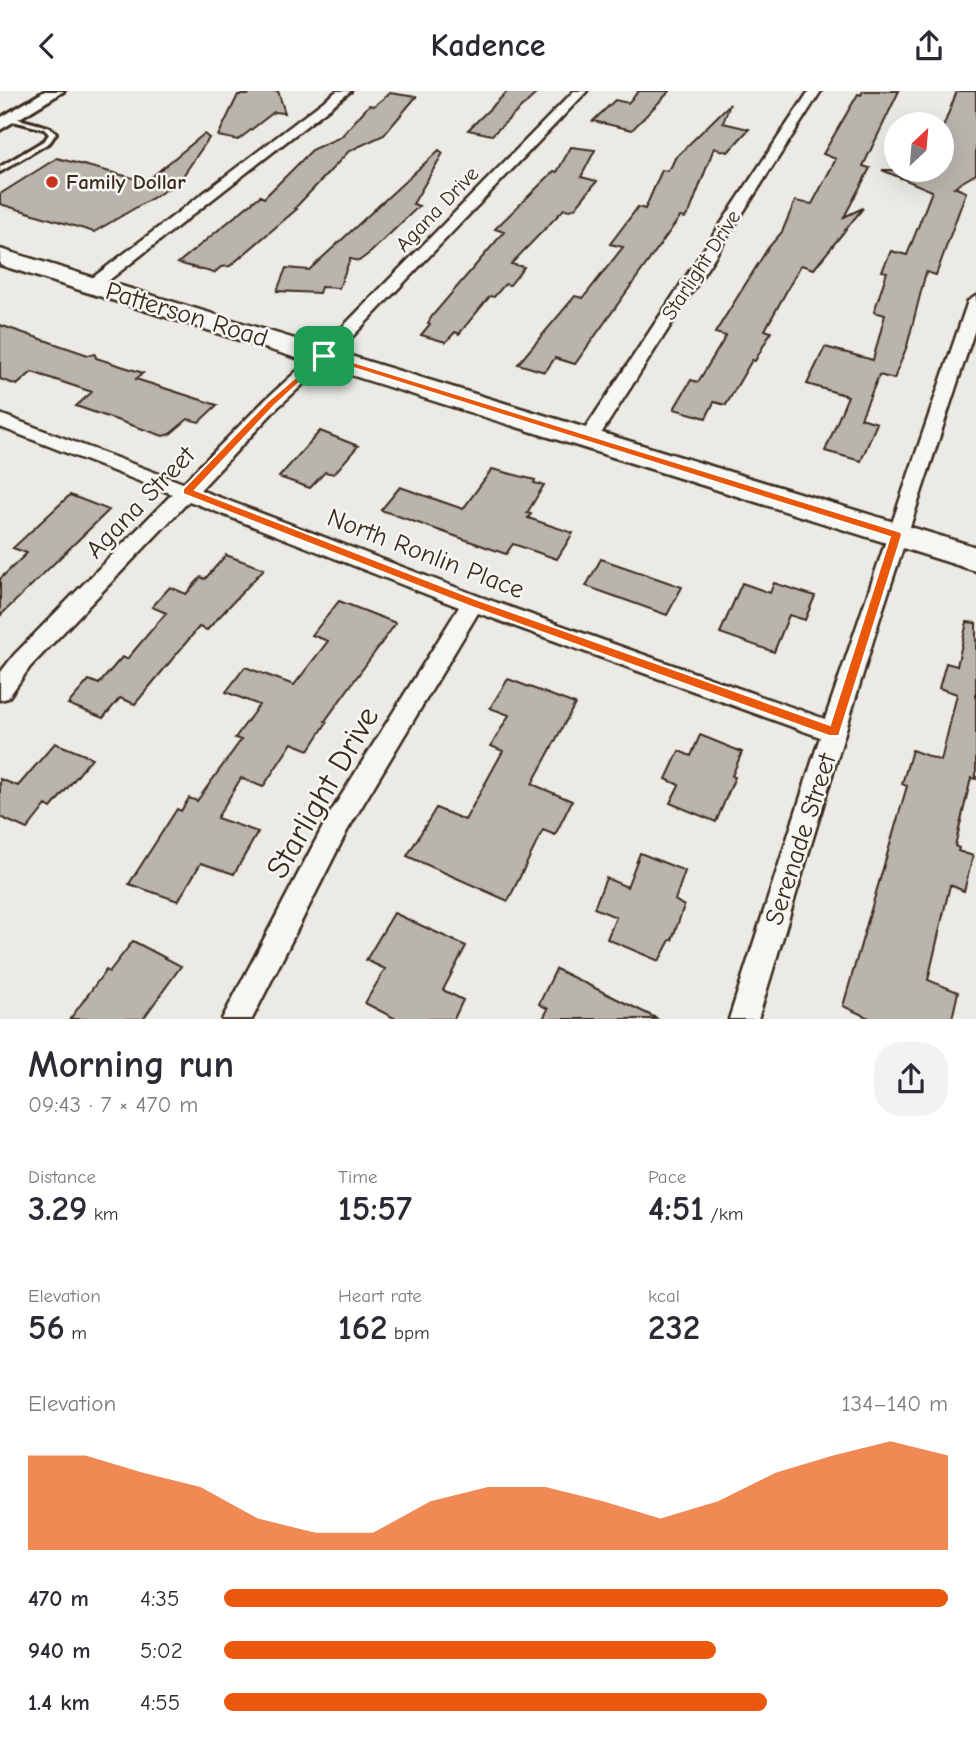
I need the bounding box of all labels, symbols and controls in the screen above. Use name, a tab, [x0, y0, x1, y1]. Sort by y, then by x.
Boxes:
icon: back	[28, 27, 66, 65]
text: Kadence	[431, 27, 545, 64]
icon: share	[910, 27, 948, 65]
north arrow	[884, 112, 954, 182]
map controls	[884, 112, 954, 182]
street label: Agana Drive	[391, 162, 483, 256]
place label: Family Dollar	[66, 170, 186, 194]
marker: Family Dollar	[44, 174, 60, 190]
street label: Starlight Drive	[657, 206, 745, 324]
street label: Patterson Road	[102, 276, 271, 354]
pin	[294, 326, 354, 386]
icon: arrive	[305, 337, 343, 375]
street label: Agana Street	[80, 439, 203, 565]
street label: North Ronlin Place	[323, 503, 528, 605]
street label: Starlight Drive	[258, 700, 387, 885]
street label: Serenade Street	[759, 748, 843, 929]
button: share	[874, 1042, 948, 1116]
text: Morning run	[28, 1043, 234, 1087]
text: 09:43 · 7 × 470 m	[28, 1091, 198, 1118]
text: Distance	[28, 1166, 96, 1188]
text: Time	[338, 1166, 377, 1188]
text: Pace	[648, 1166, 686, 1188]
text: 3.29	[28, 1188, 87, 1229]
text: 15:57	[338, 1188, 412, 1229]
text: 4:51	[648, 1188, 704, 1229]
text: km	[87, 1203, 119, 1225]
text: /km	[704, 1203, 744, 1225]
text: Elevation	[28, 1285, 101, 1307]
text: Heart rate	[338, 1285, 422, 1307]
text: kcal	[648, 1285, 680, 1307]
text: 56	[28, 1307, 65, 1348]
text: 162	[338, 1307, 388, 1348]
text: 232	[648, 1307, 700, 1348]
text: m	[65, 1322, 87, 1344]
text: bpm	[388, 1322, 430, 1344]
text: Elevation	[28, 1390, 116, 1417]
text: 134–140 m	[841, 1390, 948, 1417]
text: 470 m	[28, 1585, 89, 1612]
text: 4:35	[140, 1585, 179, 1612]
text: 940 m	[28, 1637, 90, 1664]
text: 5:02	[140, 1637, 183, 1664]
text: 1.4 km	[28, 1689, 90, 1716]
text: 4:55	[140, 1689, 180, 1716]

